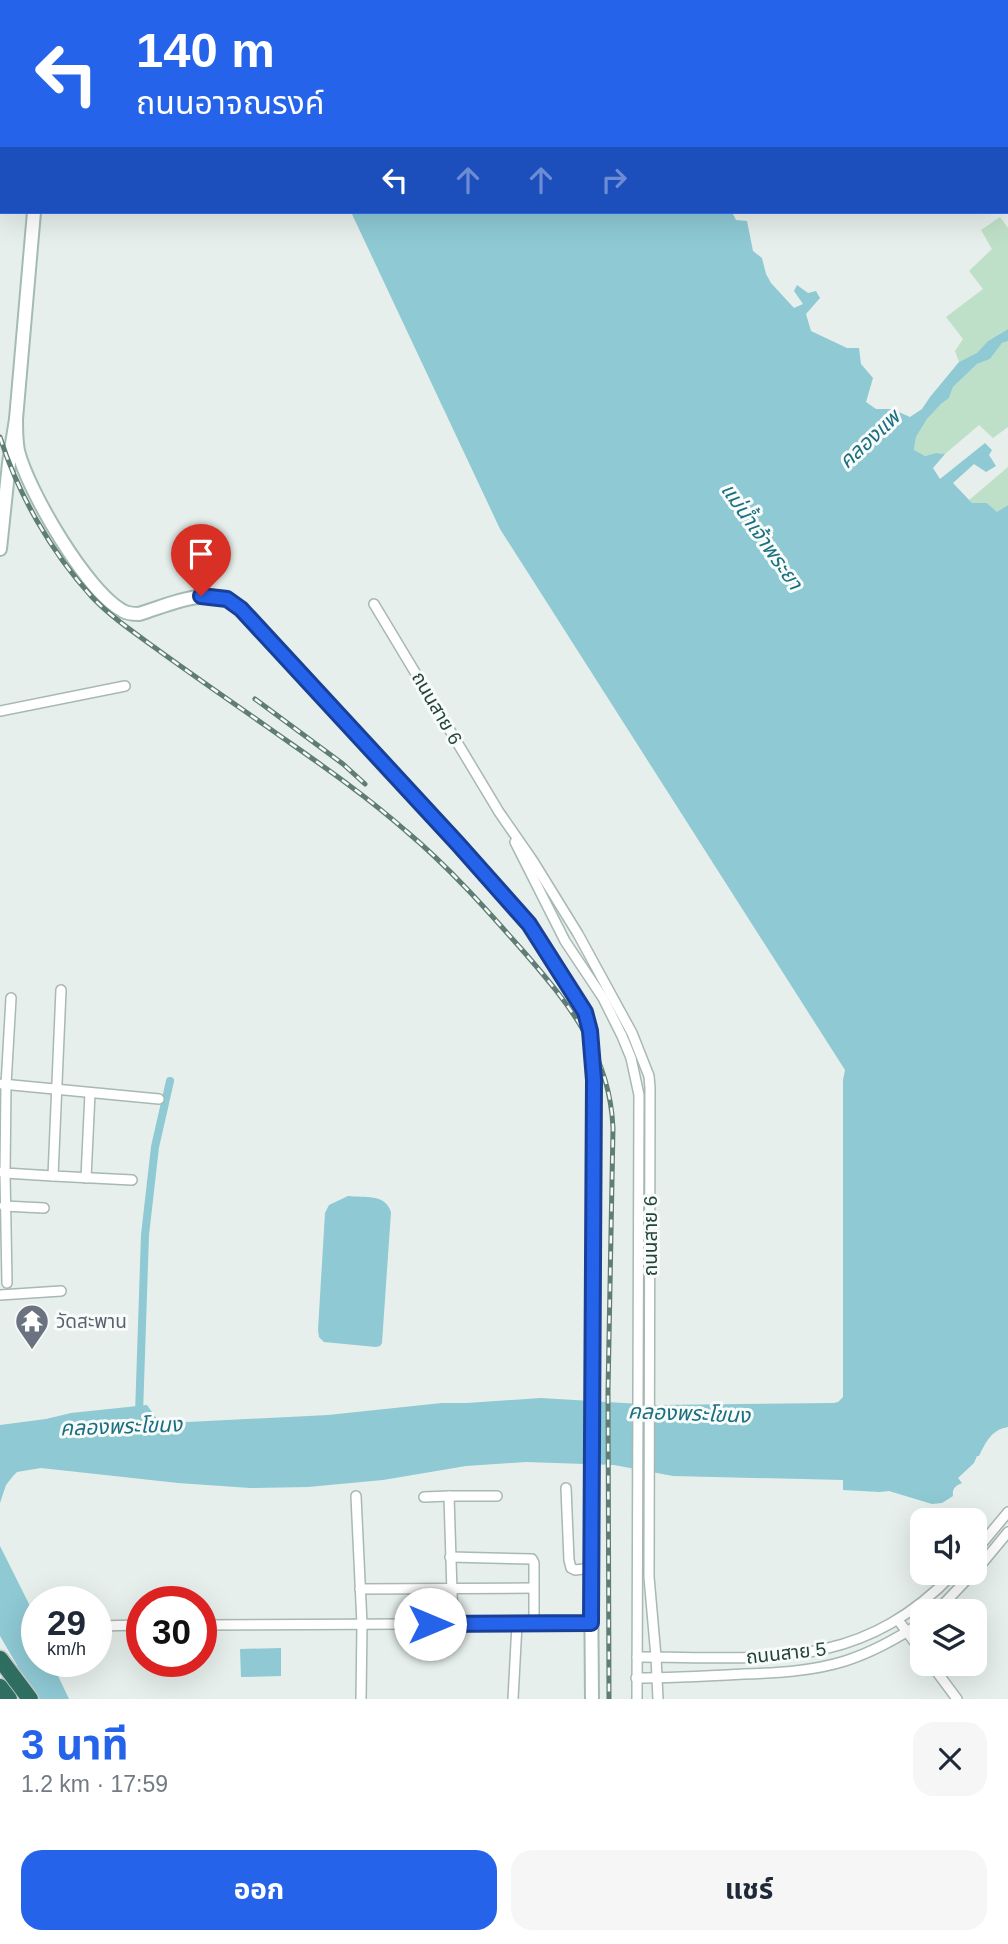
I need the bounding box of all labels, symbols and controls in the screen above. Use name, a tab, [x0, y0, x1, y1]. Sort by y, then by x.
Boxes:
text: 140 m	[136, 23, 275, 77]
icon: left	[21, 28, 112, 119]
text: ถนนอาจณรงค์	[136, 85, 324, 121]
icon: left	[376, 161, 414, 199]
icon: ahead	[449, 161, 487, 199]
icon: ahead	[522, 161, 560, 199]
icon: right	[595, 161, 633, 199]
water label: คลองแพ	[834, 404, 906, 473]
water label: แม่น้ำเจ้าพระยา	[717, 477, 810, 595]
pin	[171, 524, 231, 596]
icon: arrive	[182, 535, 220, 573]
street label: ถนนสาย 6	[408, 668, 466, 748]
street label: ถนนสาย 6	[640, 1196, 661, 1276]
temple icon: วัดสะพาน	[13, 1302, 51, 1351]
place label: วัดสะพาน	[56, 1311, 127, 1332]
water label: คลองพระโขนง	[628, 1399, 752, 1427]
water label: คลองพระโขนง	[60, 1412, 184, 1440]
map controls	[910, 1508, 987, 1676]
button: sound	[910, 1508, 987, 1585]
speed limit sign: 30	[126, 1586, 217, 1677]
position arrow	[393, 1587, 467, 1661]
button: layers	[910, 1599, 987, 1676]
text: 29	[47, 1603, 86, 1642]
street label: ถนนสาย 5	[745, 1638, 827, 1668]
text: km/h	[47, 1639, 86, 1659]
text: 3 นาที	[21, 1721, 128, 1768]
button: close	[913, 1722, 987, 1796]
text: 1.2 km · 17:59	[21, 1771, 168, 1797]
button: ออก	[21, 1850, 497, 1930]
button: แชร์	[511, 1850, 987, 1930]

